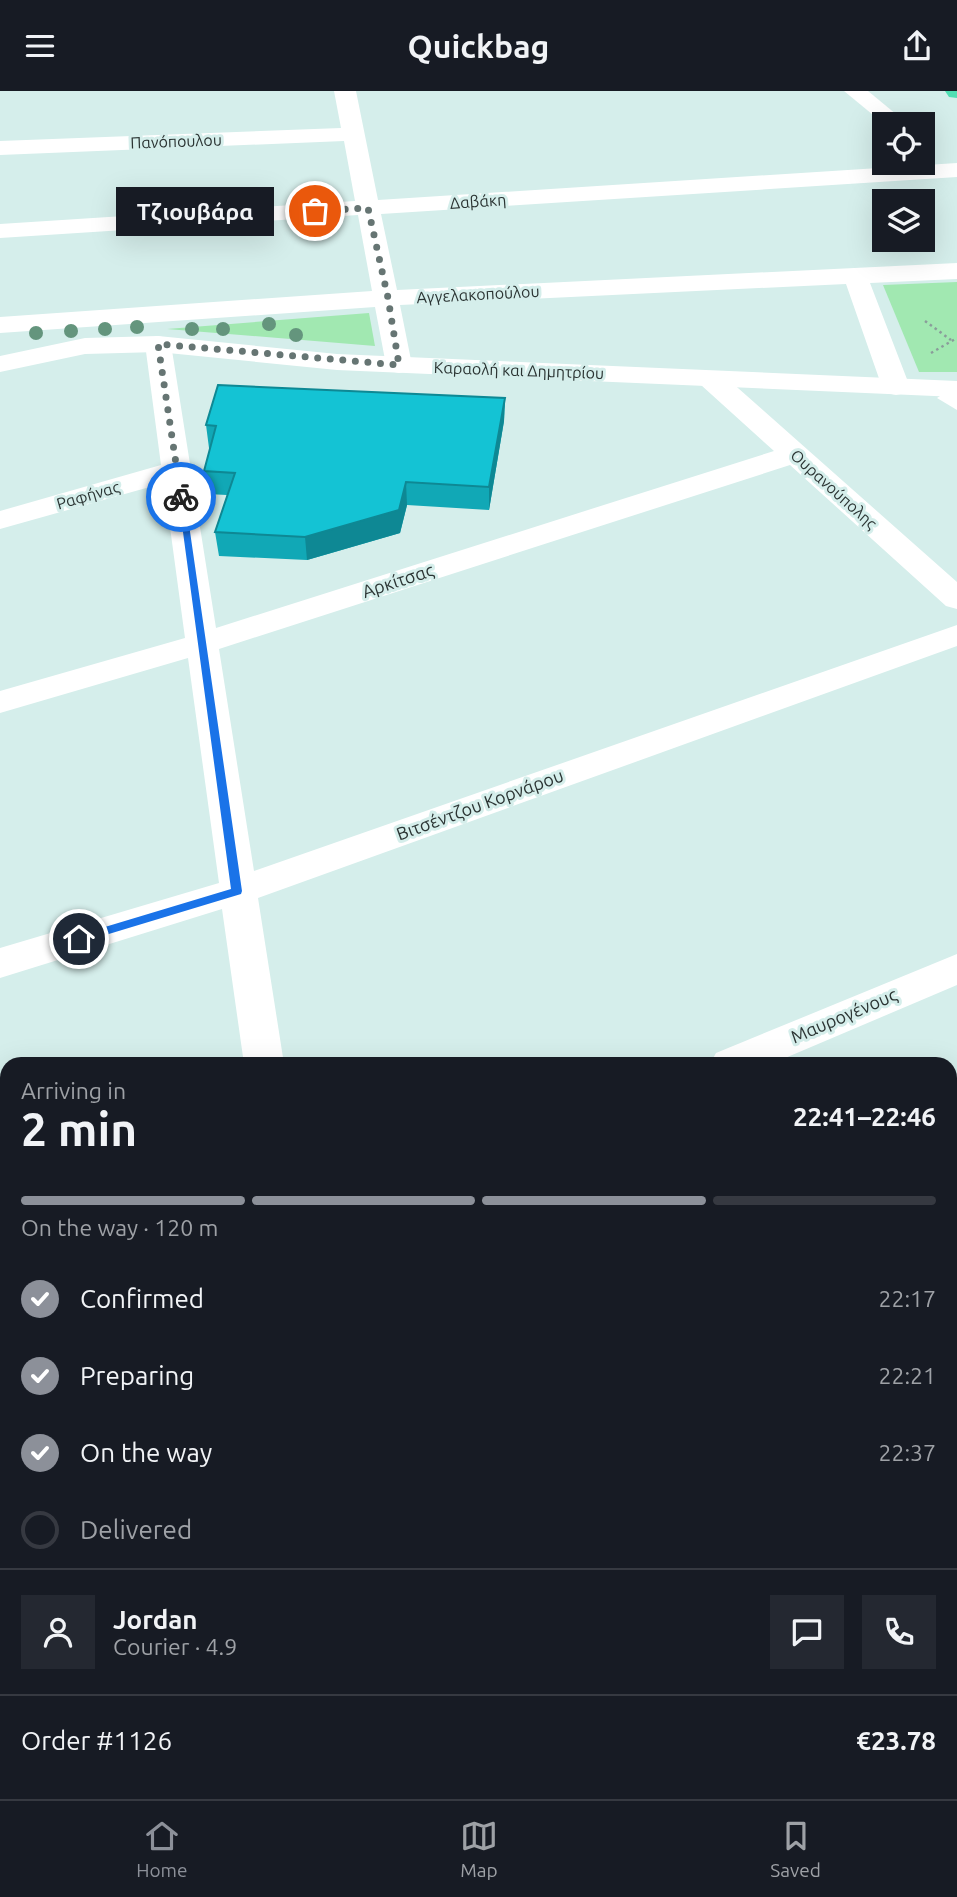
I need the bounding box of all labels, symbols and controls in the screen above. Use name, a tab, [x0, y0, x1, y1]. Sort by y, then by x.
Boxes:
icon: menu	[21, 27, 59, 65]
icon: share	[898, 27, 936, 65]
text: Quickbag	[408, 28, 549, 64]
map controls	[872, 112, 935, 252]
button: locate	[872, 112, 935, 175]
street label: Πανόπουλου	[130, 130, 222, 152]
pin	[285, 181, 345, 241]
callout: Τζιουβάρα	[116, 187, 273, 235]
button: layers	[872, 189, 935, 252]
street label: Δαβάκη	[449, 190, 507, 212]
icon: bag	[296, 192, 334, 230]
text: Τζιουβάρα	[137, 199, 253, 224]
street label: Αγγελακοπούλου	[416, 282, 540, 306]
street label: Καραολή και Δημητρίου	[434, 358, 604, 382]
street label: Ουρανούπολης	[787, 446, 881, 533]
courier	[146, 462, 216, 532]
street label: Ραφήνας	[54, 477, 122, 514]
icon: bike	[162, 478, 200, 516]
street label: Αρκίτσας	[359, 559, 436, 602]
street label: Βιτσέντζου Κορνάρου	[394, 765, 566, 845]
pin	[49, 909, 109, 969]
icon: home	[60, 920, 98, 958]
street label: Μαυρογένους	[788, 984, 900, 1047]
text: Arriving in	[21, 1078, 126, 1103]
text: 22:41–22:46	[793, 1102, 936, 1131]
text: 2 min	[21, 1103, 137, 1155]
text: On the way · 120 m	[21, 1215, 218, 1240]
icon: check	[21, 1280, 59, 1318]
text: Confirmed	[80, 1284, 204, 1313]
text: 22:17	[878, 1286, 936, 1311]
icon: check	[21, 1357, 59, 1395]
text: Preparing	[80, 1361, 194, 1390]
text: 22:21	[878, 1363, 936, 1388]
icon: check	[21, 1434, 59, 1472]
text: On the way	[80, 1438, 212, 1467]
text: 22:37	[878, 1440, 936, 1465]
text: Delivered	[80, 1515, 192, 1544]
button: person	[21, 1595, 95, 1669]
button: chat	[770, 1595, 844, 1669]
button: phone	[862, 1595, 936, 1669]
text: Jordan	[113, 1605, 198, 1634]
text: Courier · 4.9	[113, 1634, 237, 1659]
text: Order #1126	[21, 1726, 172, 1755]
text: €23.78	[856, 1726, 936, 1755]
tab: Home	[136, 1817, 187, 1881]
tab: Map	[460, 1817, 498, 1881]
tab: Saved	[770, 1817, 821, 1881]

